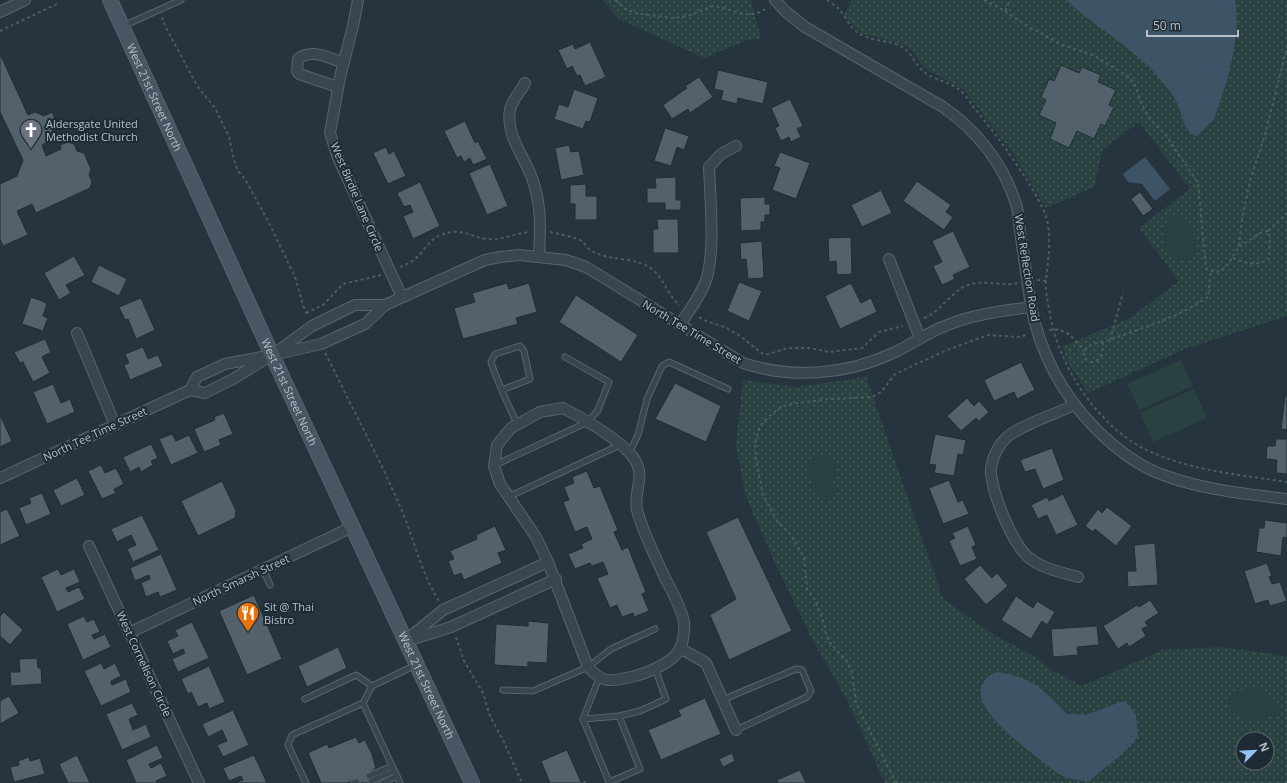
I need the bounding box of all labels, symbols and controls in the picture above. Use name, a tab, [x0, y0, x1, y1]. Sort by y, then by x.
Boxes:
scale bar	[1147, 12, 1238, 38]
text: 50 m	[1153, 17, 1181, 34]
street label: West 21st Street North	[124, 41, 186, 153]
place label: Aldersgate United Methodist Church	[46, 116, 138, 144]
church icon: Aldersgate United Methodist Church	[18, 117, 44, 150]
street label: West Birdie Lane Circle	[328, 140, 387, 254]
street label: West Reflection Road	[1012, 213, 1043, 323]
street label: North Tee Time Street	[640, 296, 745, 367]
street label: West 21st Street North	[258, 336, 321, 448]
street label: North Tee Time Street	[40, 403, 149, 464]
street label: North Smarsh Street	[190, 550, 292, 609]
place label: Sit @ Thai Bistro	[264, 599, 314, 627]
restaurant icon: Sit @ Thai Bistro	[235, 600, 261, 633]
street label: West Cornelison Circle	[113, 609, 176, 719]
street label: West 21st Street North	[395, 629, 458, 741]
north arrow	[1235, 731, 1275, 771]
text: N	[1256, 740, 1273, 754]

